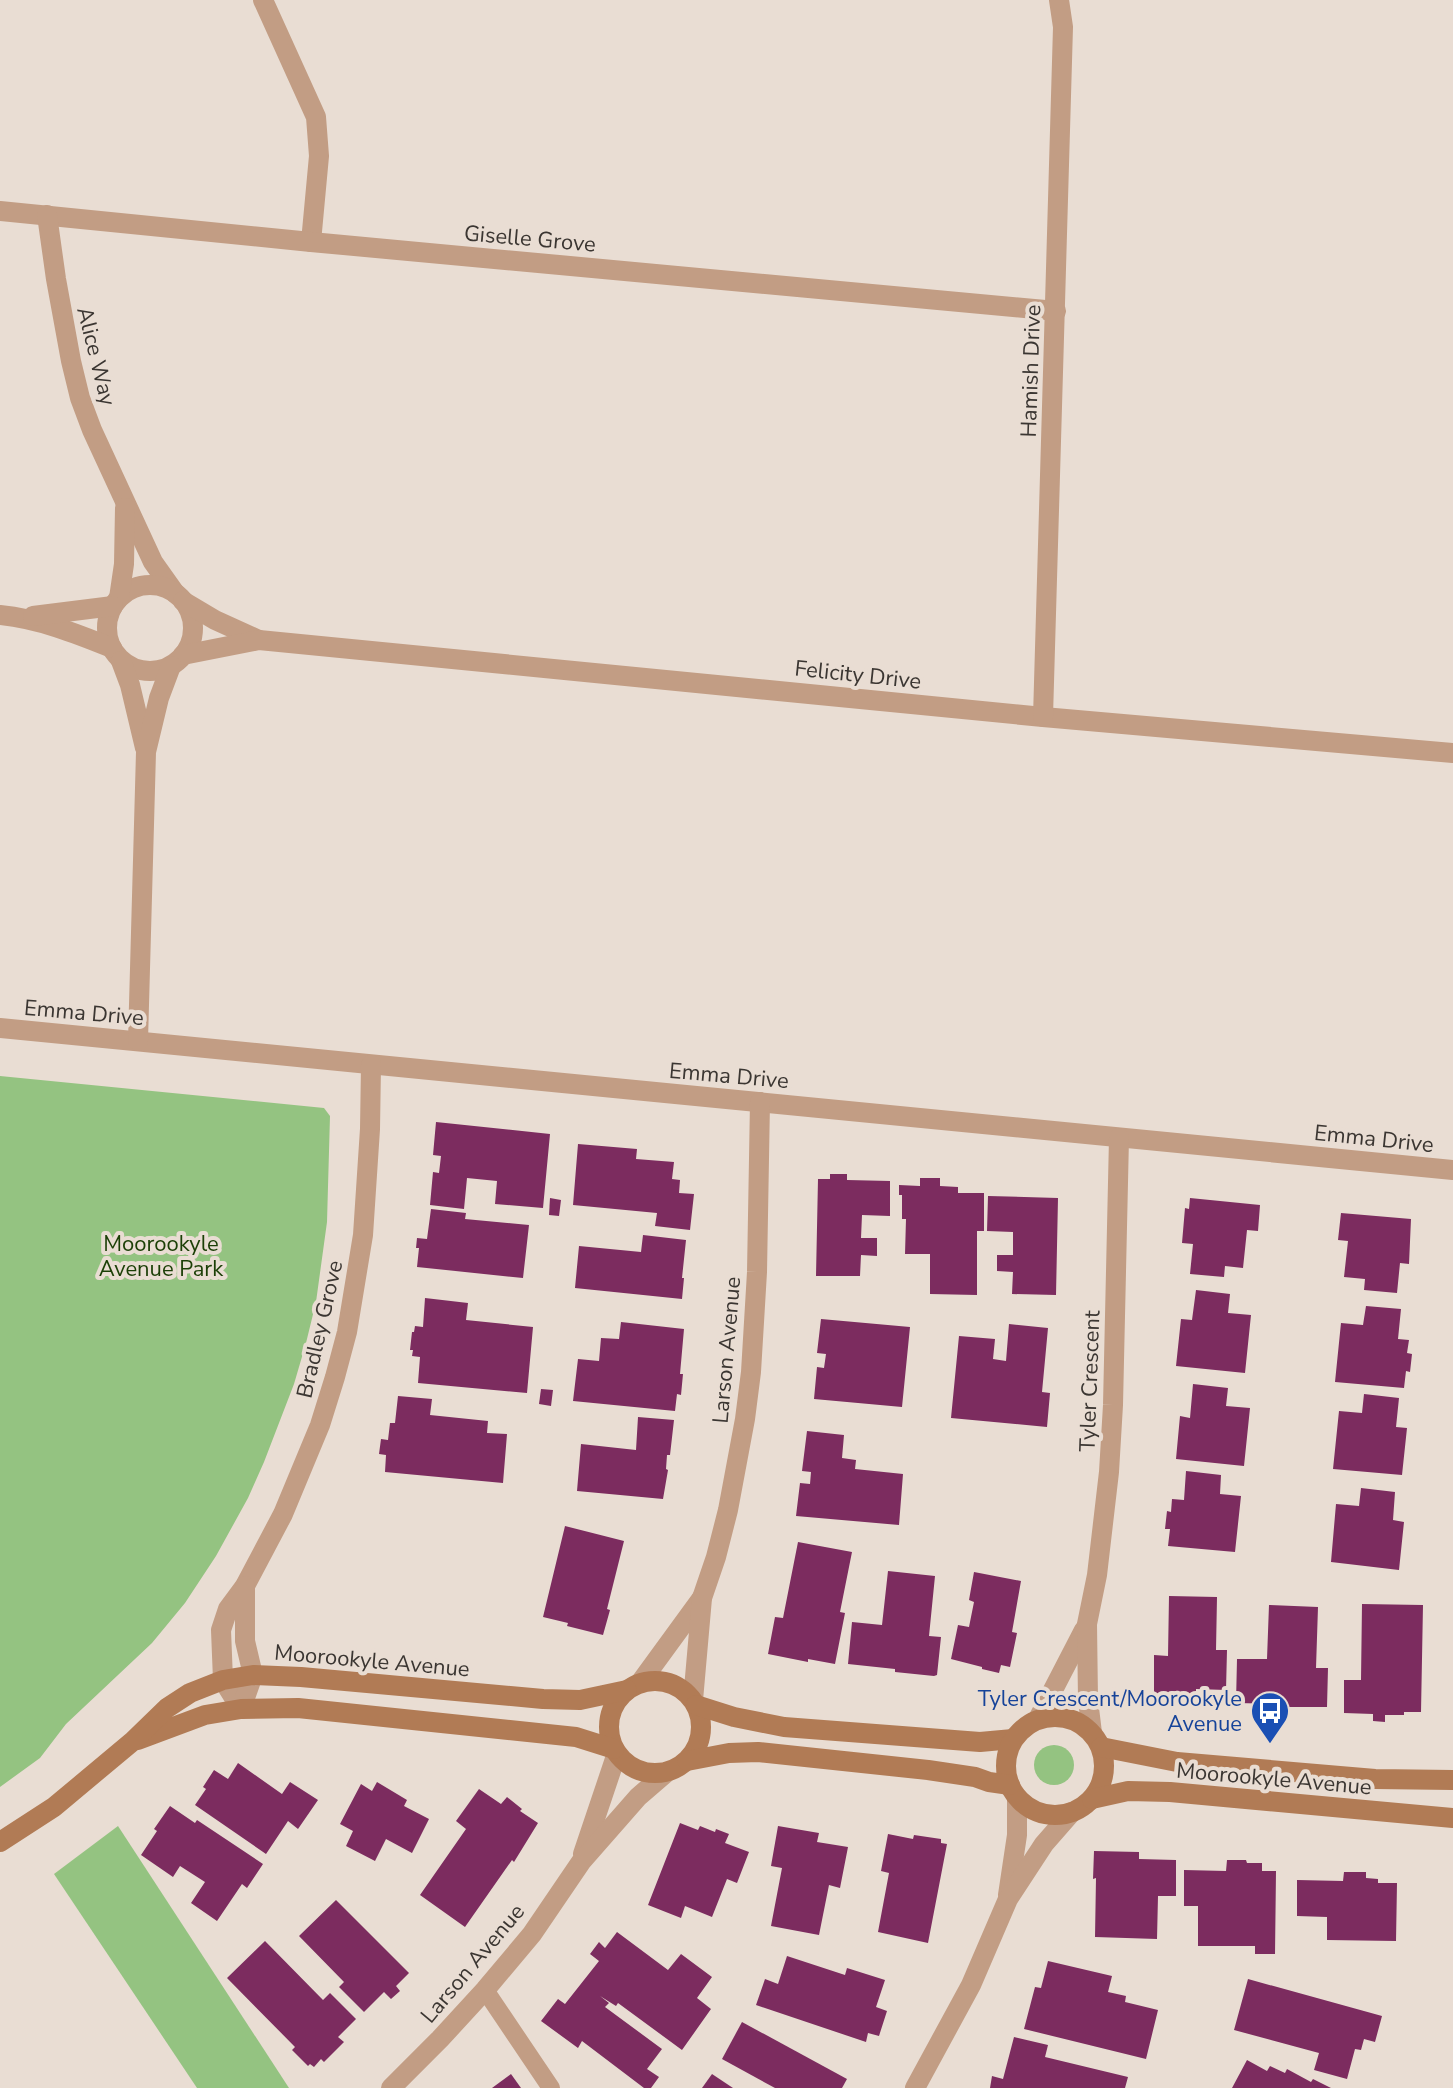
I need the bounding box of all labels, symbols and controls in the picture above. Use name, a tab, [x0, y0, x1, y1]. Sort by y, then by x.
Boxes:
street label: Giselle Grove	[463, 218, 597, 260]
street label: Alice Way	[69, 304, 123, 409]
street label: Hamish Drive	[1014, 304, 1048, 438]
street label: Felicity Drive	[793, 653, 923, 697]
street label: Emma Drive	[23, 993, 145, 1033]
street label: Emma Drive	[668, 1056, 790, 1096]
street label: Emma Drive	[1313, 1118, 1435, 1160]
park label: Moorookyle Avenue Park	[99, 1229, 224, 1284]
street label: Bradley Grove	[290, 1257, 350, 1401]
street label: Larson Avenue	[706, 1275, 748, 1425]
street label: Tyler Crescent	[1073, 1310, 1107, 1452]
street label: Moorookyle Avenue	[273, 1638, 471, 1684]
place label: Tyler Crescent/Moorookyle Avenue	[978, 1684, 1242, 1739]
bus stop icon: Tyler Crescent/Moorookyle Avenue	[1249, 1690, 1291, 1745]
street label: Moorookyle Avenue	[1175, 1756, 1373, 1802]
street label: Larson Avenue	[414, 1898, 532, 2030]

